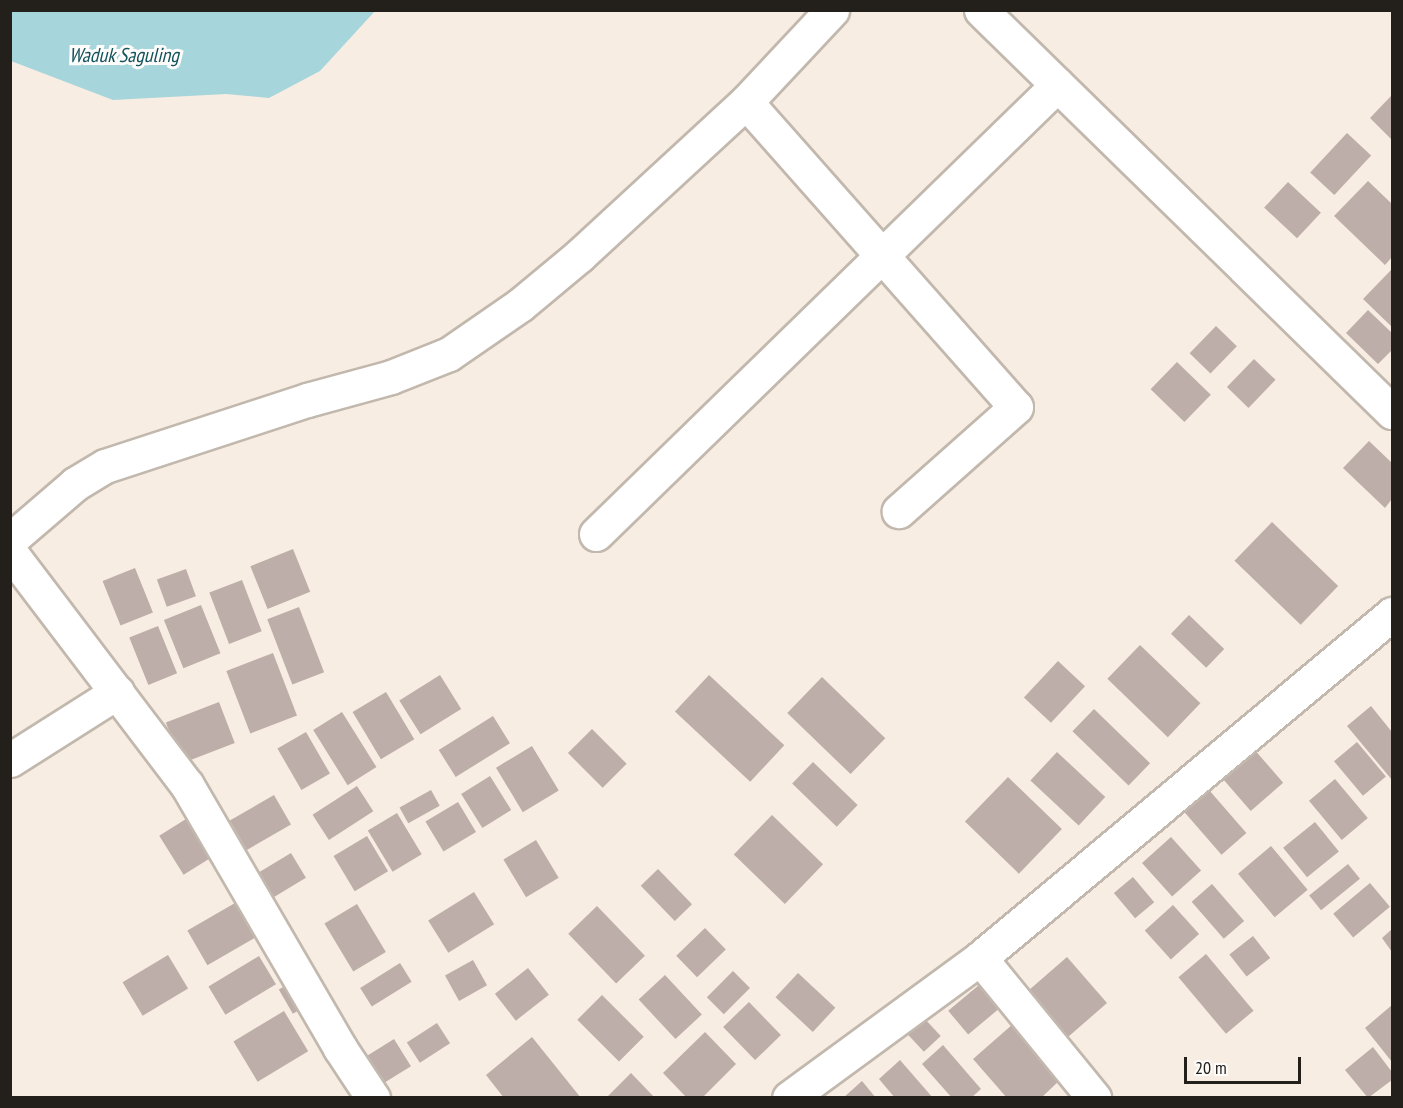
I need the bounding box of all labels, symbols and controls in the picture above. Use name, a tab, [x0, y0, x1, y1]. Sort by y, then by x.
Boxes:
water label: Waduk Saguling	[69, 43, 179, 67]
scale bar	[1187, 1045, 1304, 1083]
text: 20 m	[1195, 1056, 1227, 1079]

